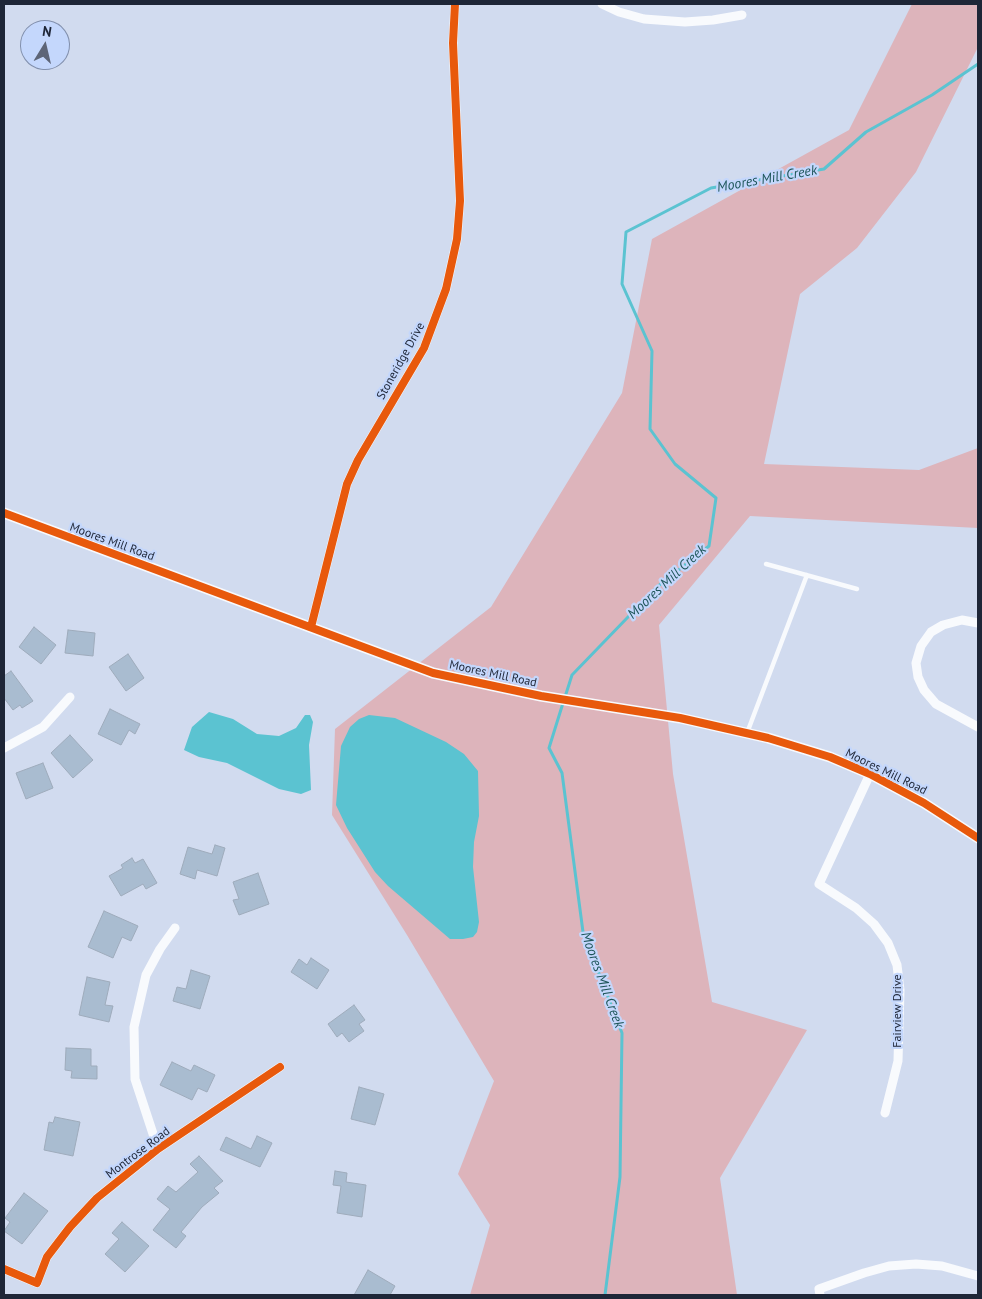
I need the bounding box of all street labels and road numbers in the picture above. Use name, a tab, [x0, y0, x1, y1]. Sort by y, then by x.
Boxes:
street label: Stoneridge Drive	[374, 320, 428, 402]
street label: Moores Mill Road	[68, 520, 156, 564]
street label: Moores Mill Road	[448, 658, 538, 690]
street label: Moores Mill Road	[843, 746, 929, 798]
street label: Fairview Drive	[891, 974, 905, 1048]
street label: Montrose Road	[103, 1124, 173, 1182]

